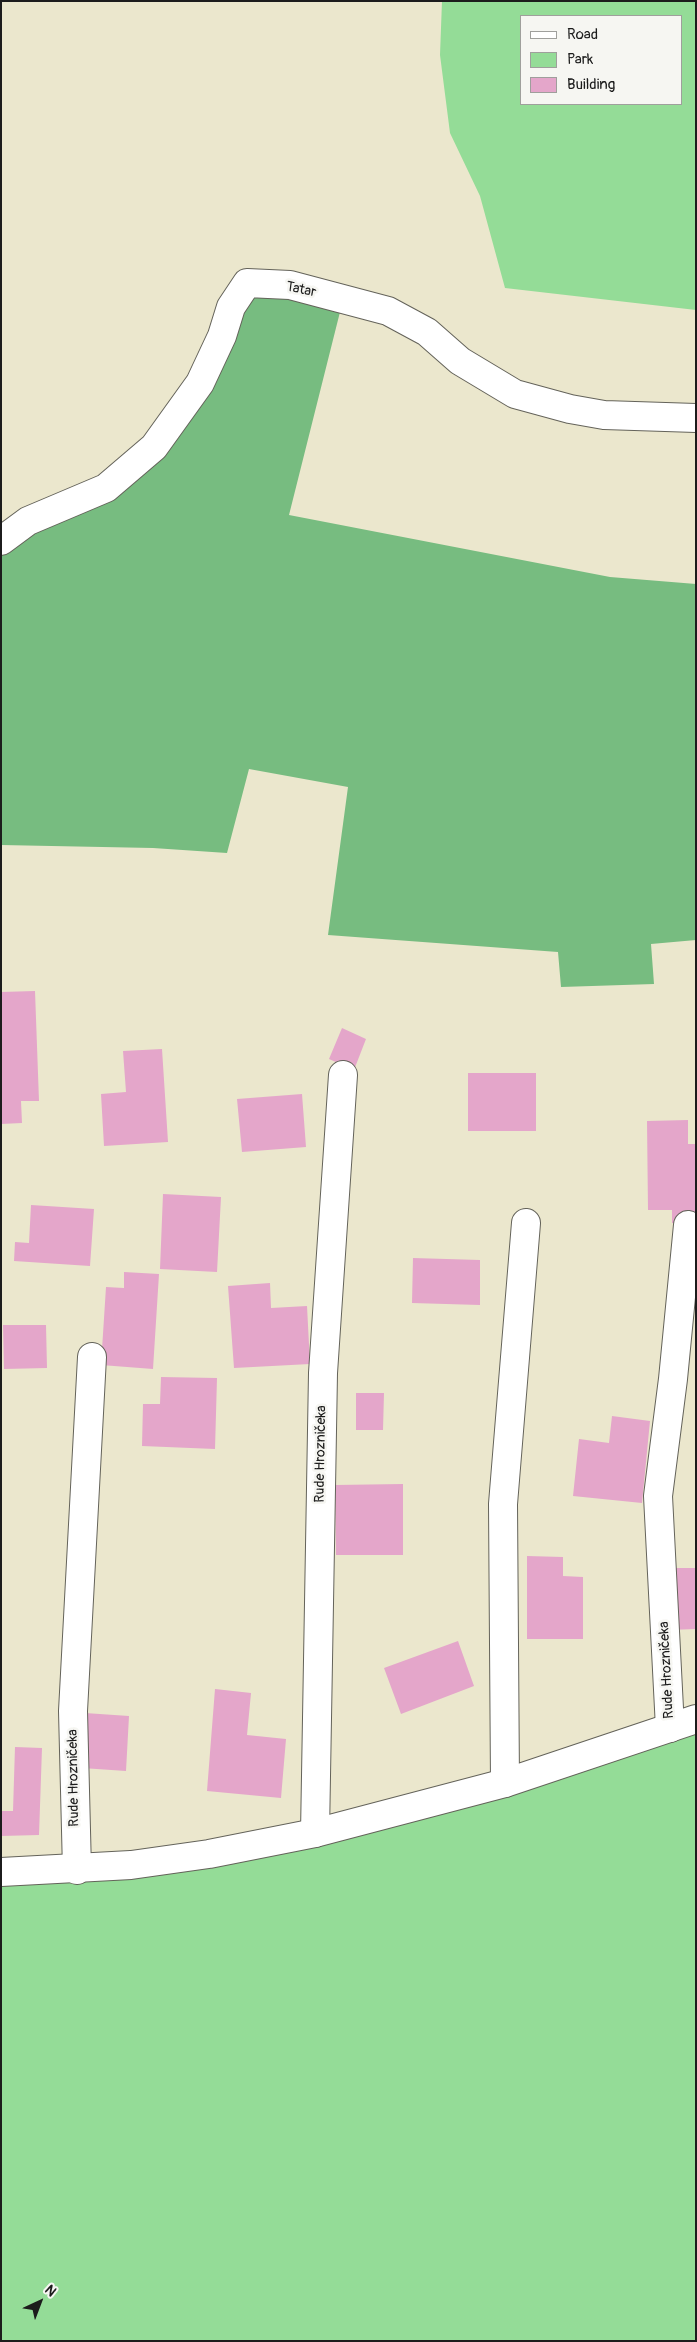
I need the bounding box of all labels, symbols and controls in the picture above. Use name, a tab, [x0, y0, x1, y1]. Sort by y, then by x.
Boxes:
legend	[520, 15, 682, 105]
text: Road	[567, 25, 598, 44]
text: Park	[567, 50, 593, 69]
text: Building	[567, 75, 615, 94]
street label: Tatar	[284, 279, 318, 301]
street label: Rude Hrozničeka	[312, 1405, 330, 1503]
street label: Rude Hrozničeka	[656, 1621, 678, 1719]
street label: Rude Hrozničeka	[65, 1729, 83, 1827]
north arrow	[15, 2277, 65, 2327]
text: N	[41, 2281, 60, 2300]

